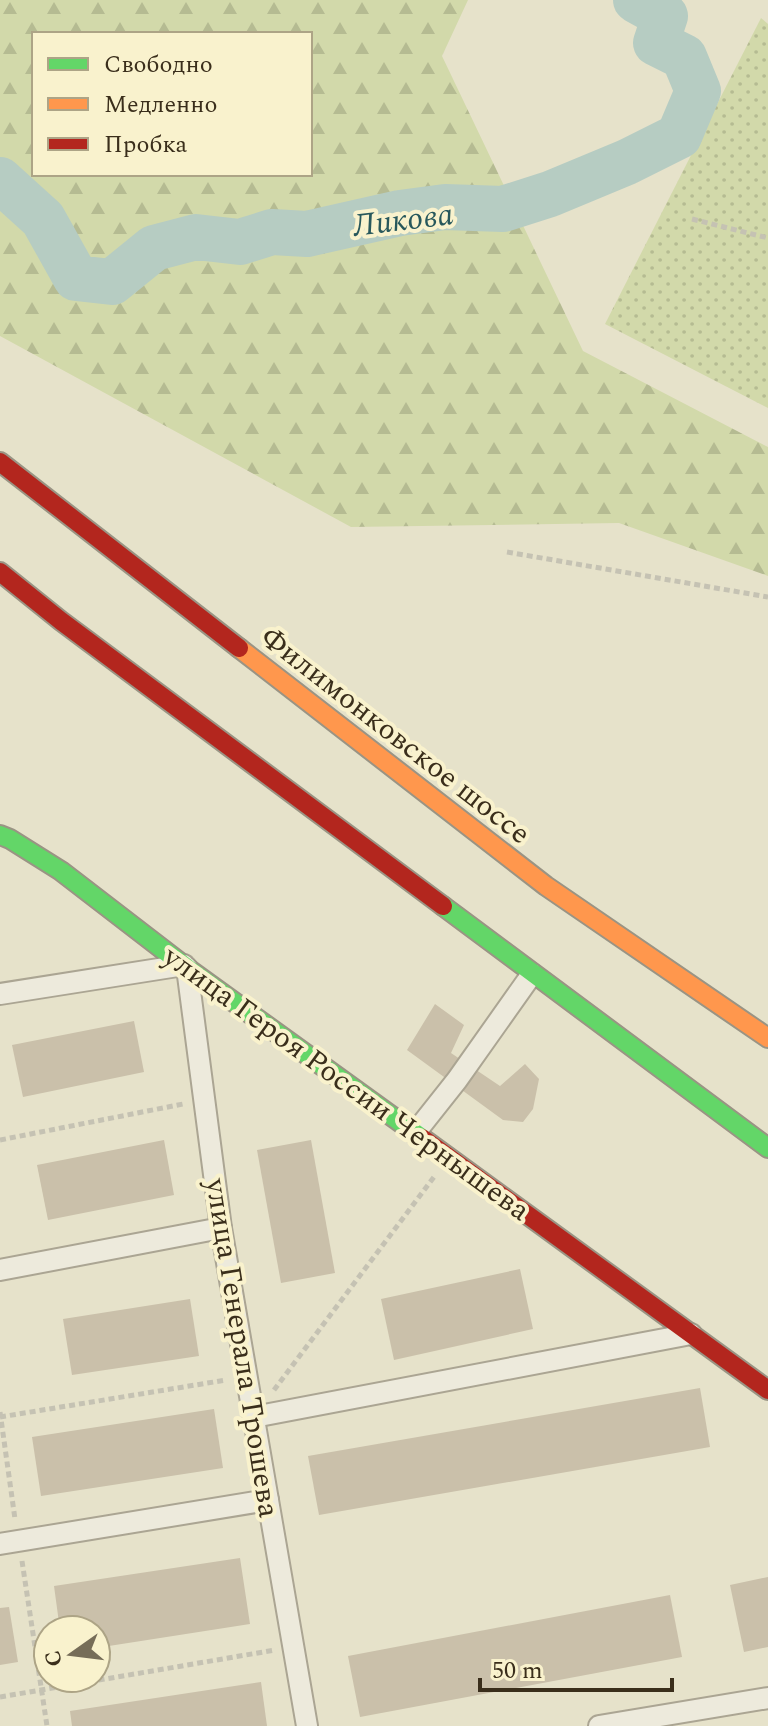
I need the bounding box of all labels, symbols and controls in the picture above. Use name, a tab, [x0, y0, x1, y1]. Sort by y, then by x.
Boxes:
legend	[32, 32, 312, 176]
text: Свободно	[104, 47, 213, 83]
text: Медленно	[104, 87, 217, 123]
text: Пробка	[104, 127, 188, 163]
water label: Ликова	[349, 190, 456, 251]
street label: Филимонковское шоссе	[250, 615, 540, 856]
street label: улица Героя России Чернышева	[152, 934, 540, 1233]
street label: улица Генерала Трошева	[192, 1174, 292, 1521]
north arrow	[32, 1614, 112, 1694]
scale bar	[480, 1642, 672, 1692]
text: С	[36, 1647, 72, 1670]
text: 50 m	[492, 1653, 543, 1689]

